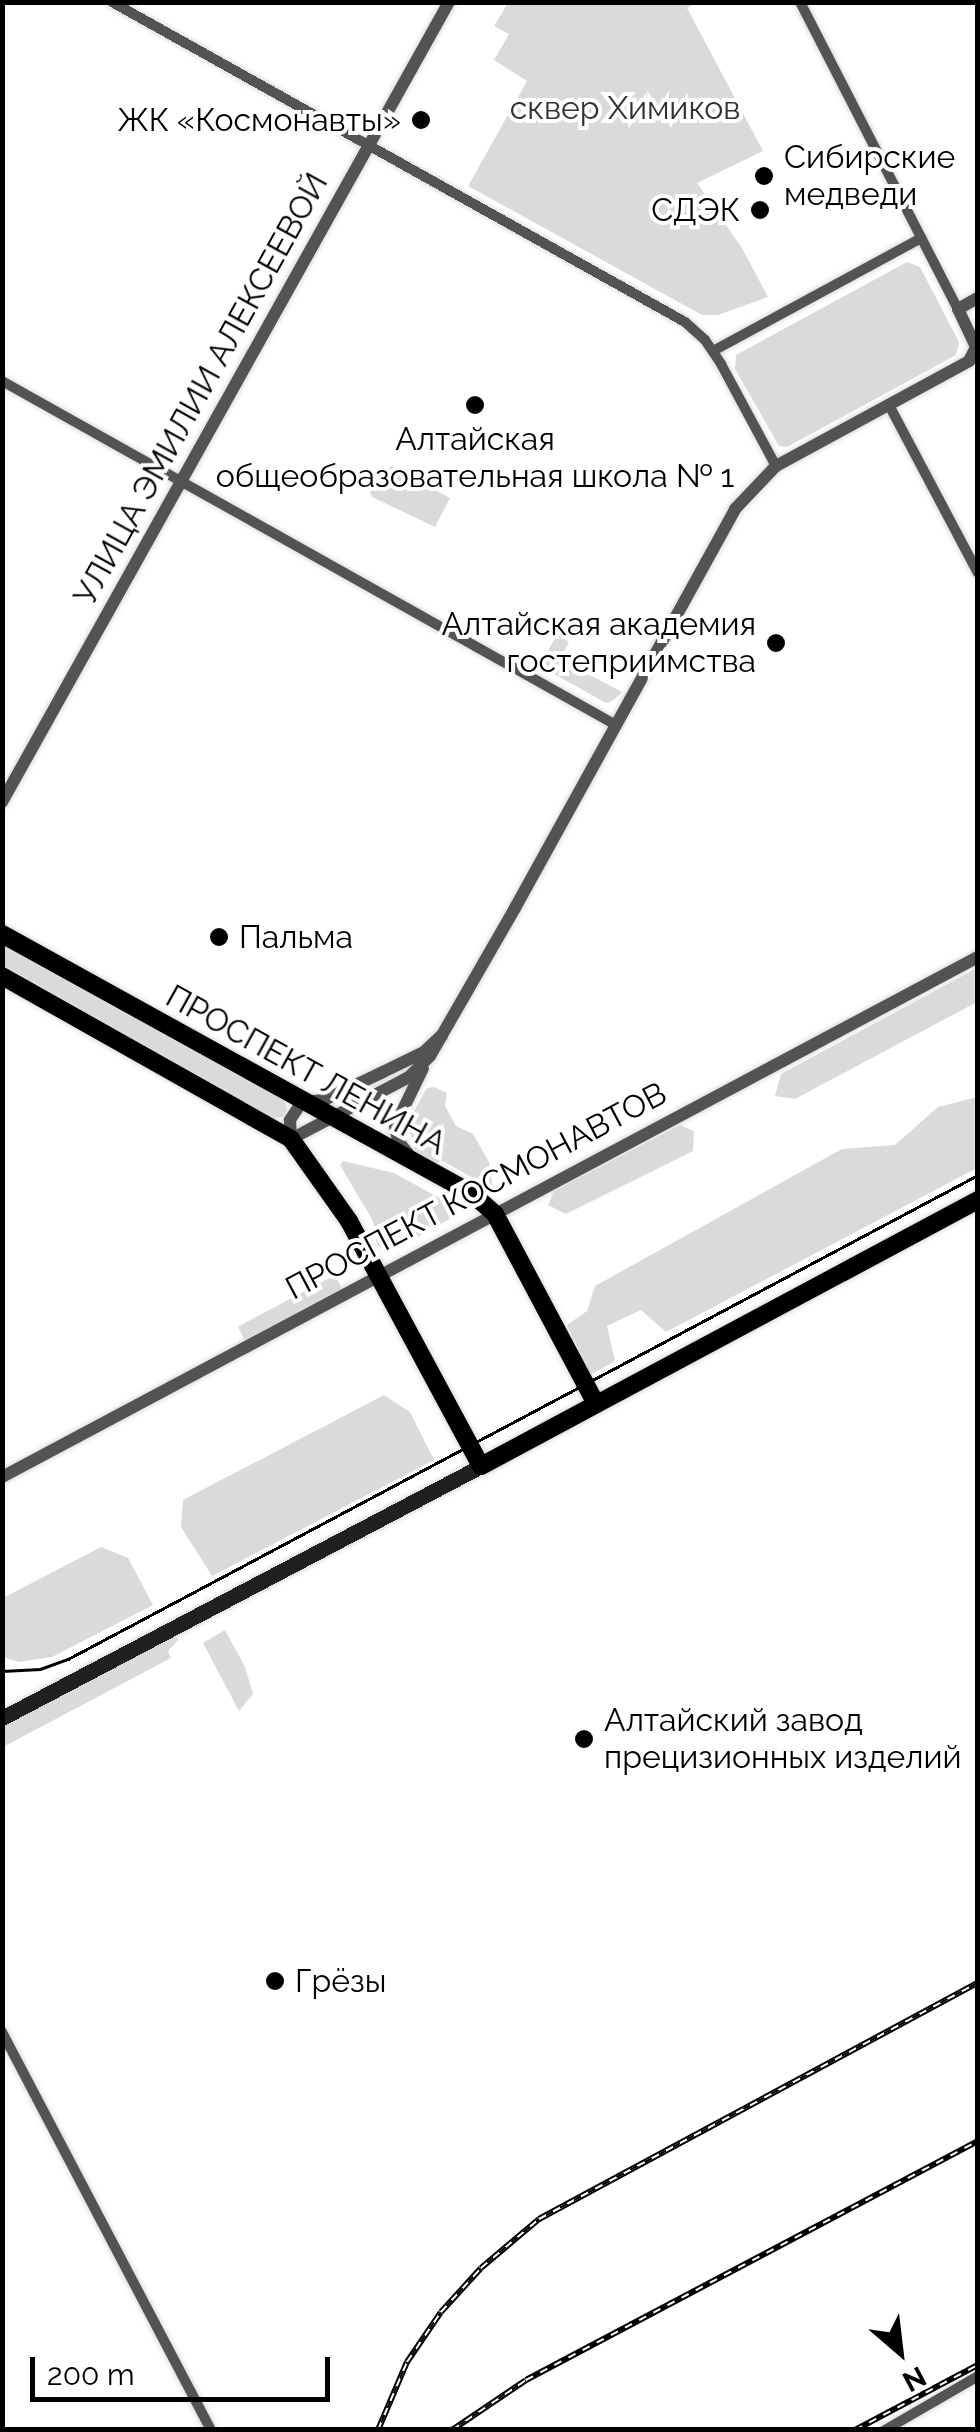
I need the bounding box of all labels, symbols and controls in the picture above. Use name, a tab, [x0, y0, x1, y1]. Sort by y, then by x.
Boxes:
park label: сквер Химиков	[510, 89, 740, 127]
place label: ЖК «Космонавты»	[117, 101, 401, 139]
marker: ЖК «Космонавты»	[410, 109, 432, 131]
place label: Сибирские медведи	[784, 139, 955, 214]
street label: УЛИЦА ЭМИЛИИ АЛЕКСЕЕВОЙ	[65, 165, 337, 613]
marker: Сибирские медведи	[753, 165, 775, 187]
place label: СДЭК	[651, 191, 740, 229]
marker: СДЭК	[749, 199, 771, 221]
marker: Алтайская общеобразовательная школа № 1	[464, 394, 486, 416]
place label: Алтайская общеобразовательная школа № 1	[216, 421, 734, 496]
place label: Алтайская академия гостеприимства	[441, 606, 756, 681]
marker: Алтайская академия гостеприимства	[765, 632, 787, 654]
place label: Пальма	[239, 918, 353, 956]
marker: Пальма	[208, 926, 230, 948]
street label: ПРОСПЕКТ ЛЕНИНА	[159, 977, 453, 1163]
street label: ПРОСПЕКТ КОСМОНАВТОВ	[279, 1074, 673, 1308]
place label: Алтайский завод прецизионных изделий	[604, 1702, 962, 1777]
marker: Алтайский завод прецизионных изделий	[573, 1728, 595, 1750]
place label: Грёзы	[295, 1962, 386, 2000]
marker: Грёзы	[264, 1970, 286, 1992]
north arrow	[850, 2302, 950, 2402]
scale bar	[35, 2337, 335, 2399]
text: 200 m	[47, 2357, 135, 2392]
text: N	[897, 2359, 932, 2399]

